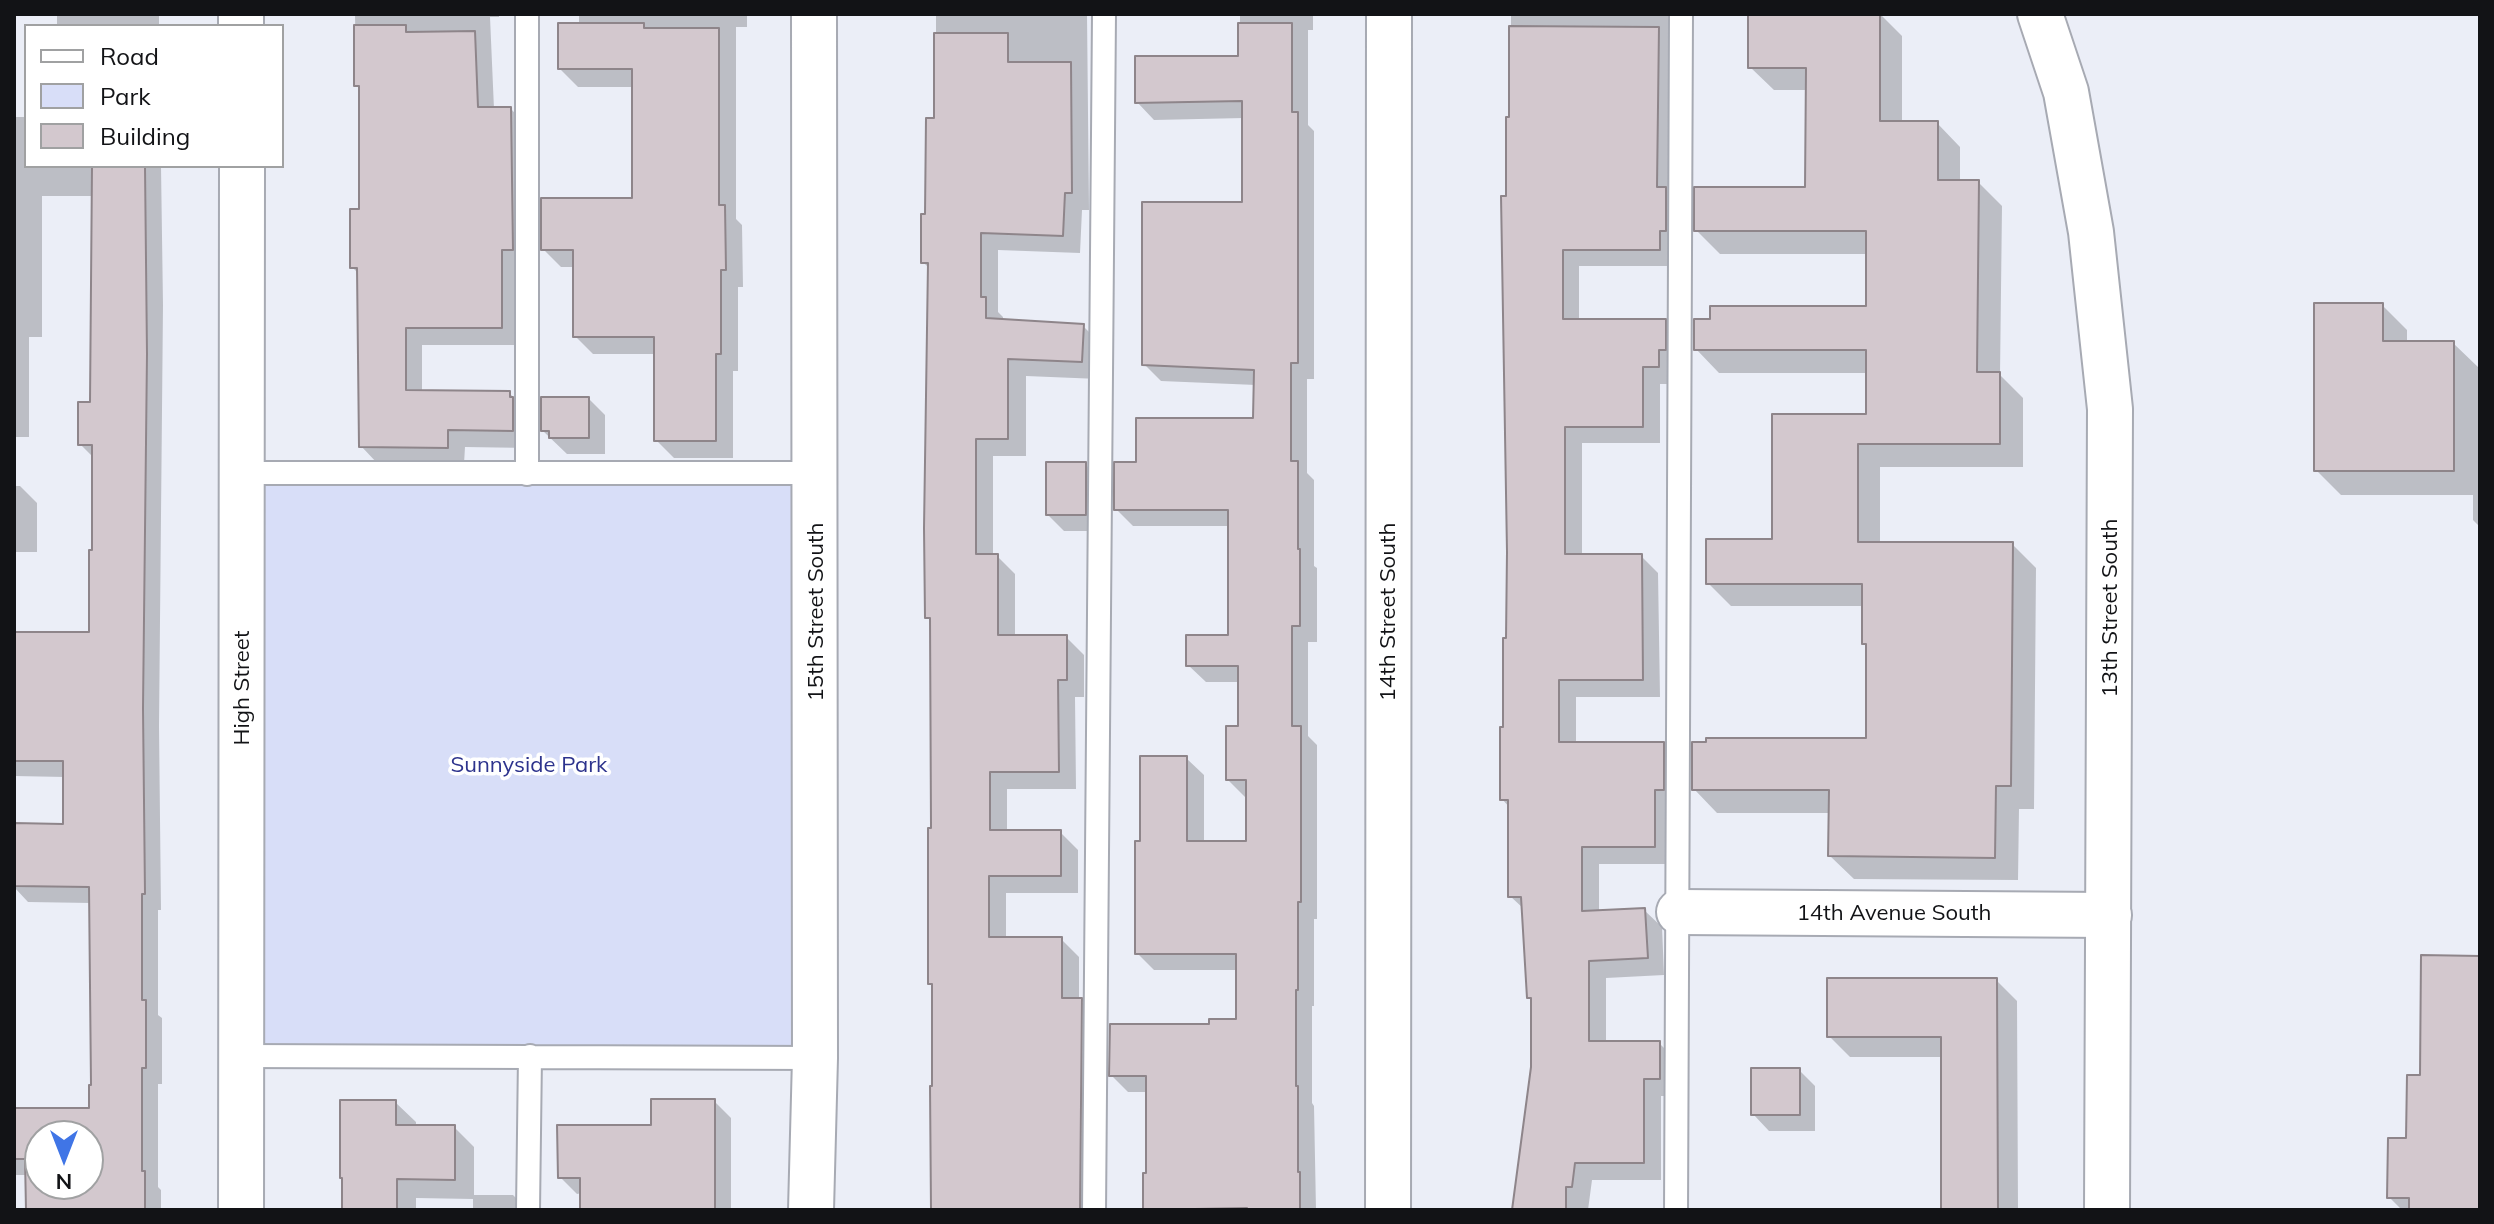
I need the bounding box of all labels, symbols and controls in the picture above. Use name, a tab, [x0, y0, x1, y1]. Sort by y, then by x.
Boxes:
legend	[24, 24, 284, 168]
text: Road	[100, 41, 159, 71]
text: Park	[100, 81, 151, 111]
text: Building	[100, 121, 190, 151]
street label: 13th Street South	[2097, 519, 2123, 697]
street label: 15th Street South	[803, 523, 829, 701]
street label: 14th Street South	[1375, 523, 1401, 701]
street label: High Street	[229, 631, 255, 745]
park label: Sunnyside Park	[451, 752, 607, 778]
street label: 14th Avenue South	[1797, 900, 1991, 926]
north arrow	[24, 1120, 104, 1200]
text: N	[56, 1168, 72, 1196]

